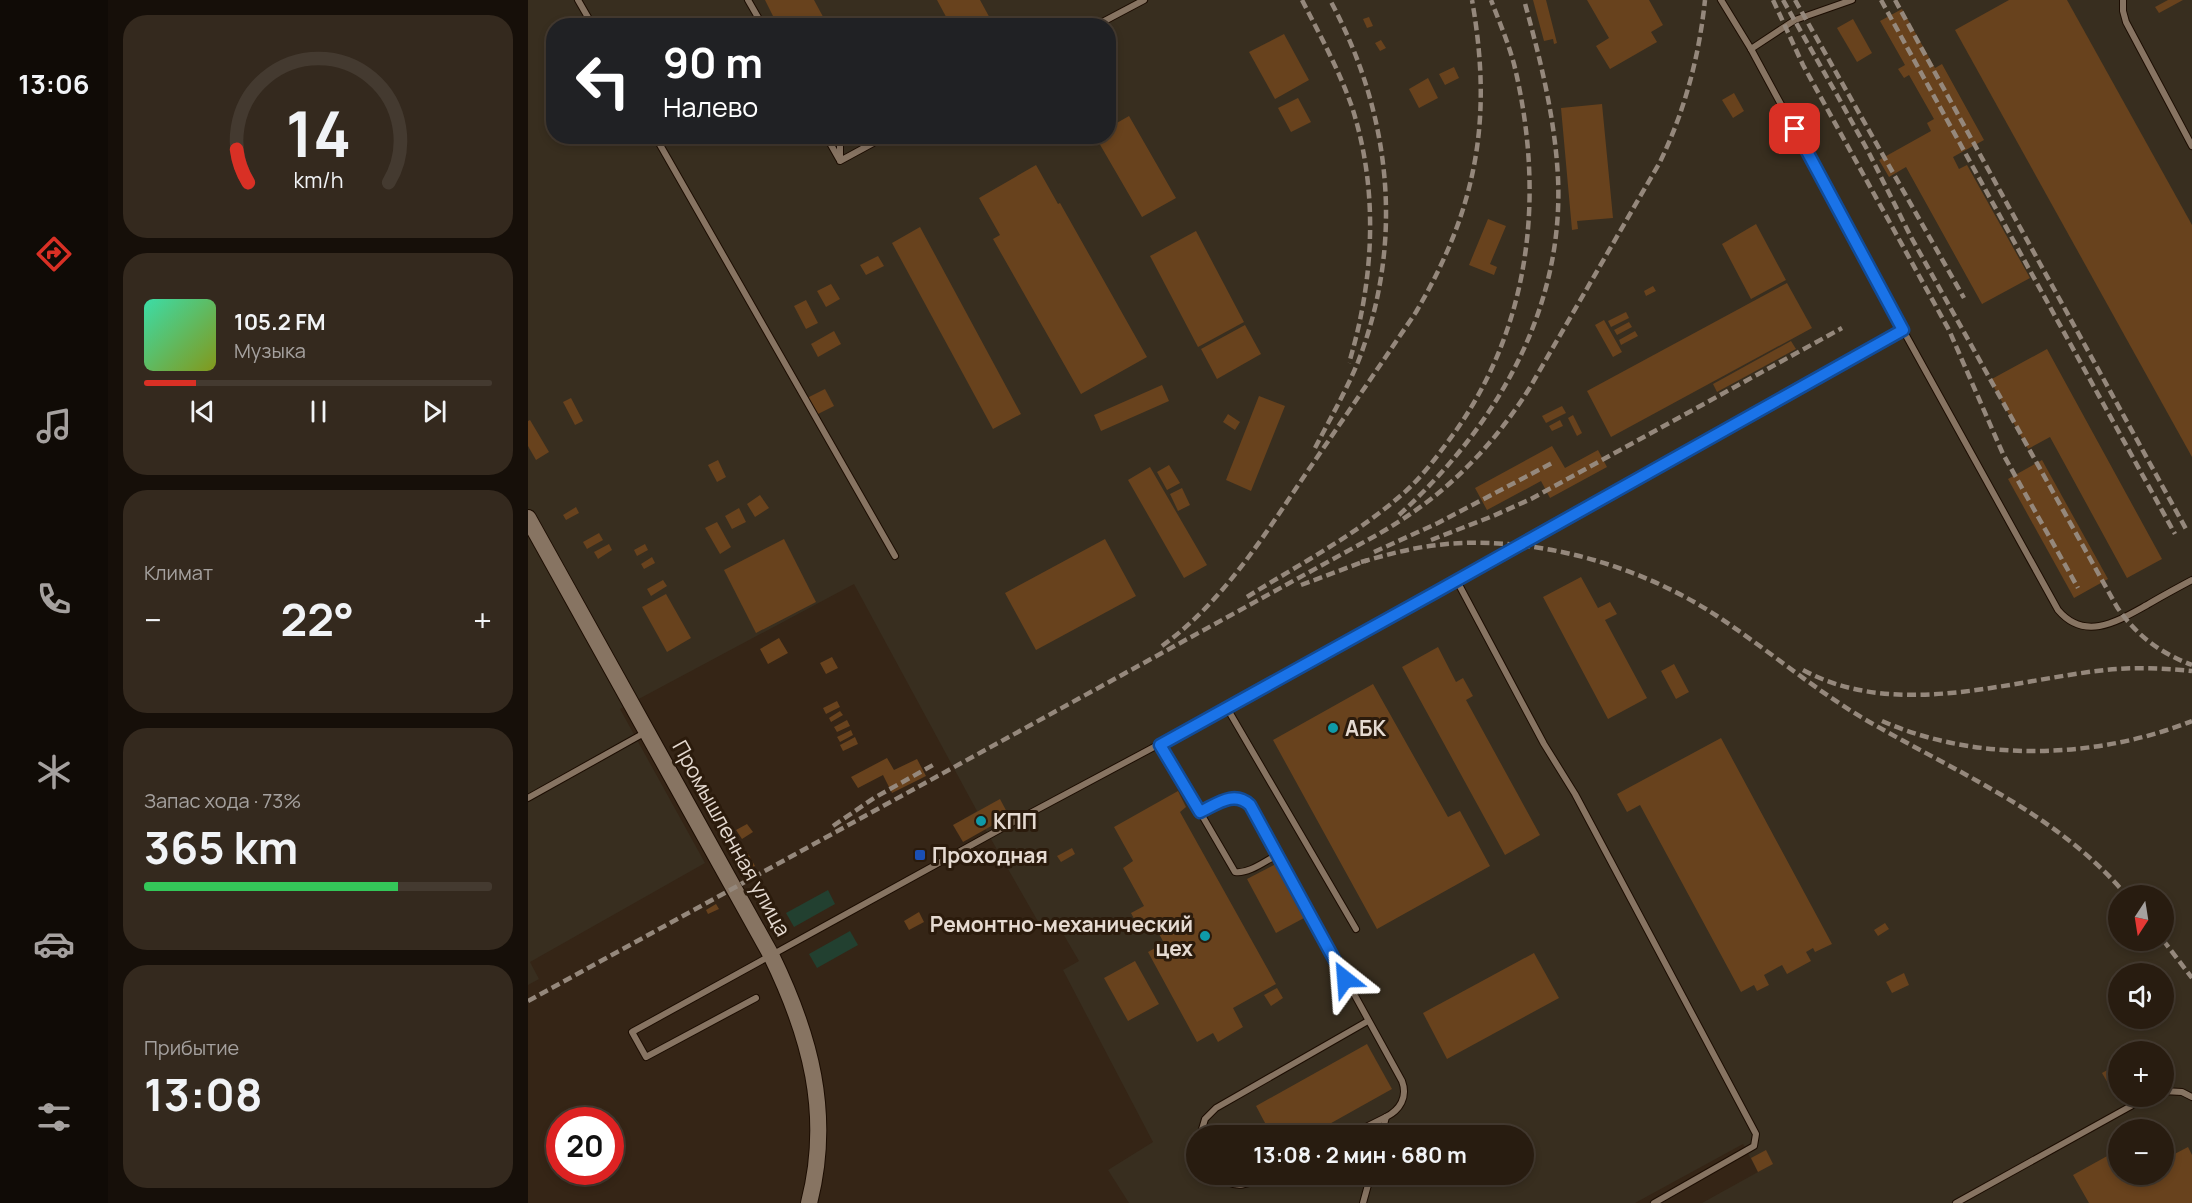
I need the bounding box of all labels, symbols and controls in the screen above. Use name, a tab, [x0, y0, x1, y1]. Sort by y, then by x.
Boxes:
text: 90 m	[663, 33, 763, 91]
icon: left	[564, 42, 642, 120]
text: 13:06	[18, 65, 90, 102]
text: Налево	[663, 88, 758, 125]
text: 14	[285, 90, 351, 176]
pin	[1769, 103, 1820, 154]
icon: arrive	[1778, 112, 1811, 145]
text: km/h	[293, 166, 343, 195]
icon: directions	[33, 233, 75, 275]
text: 105.2 FM	[234, 307, 326, 337]
text: Музыка	[234, 337, 306, 364]
icon: previous	[186, 395, 219, 428]
icon: pause	[302, 395, 335, 428]
icon: next	[418, 395, 451, 428]
icon: music	[33, 405, 75, 447]
text: Климат	[144, 559, 213, 586]
icon: phone	[33, 578, 75, 620]
text: 22°	[280, 588, 354, 650]
text: −	[144, 597, 162, 642]
text: +	[473, 597, 492, 642]
place label: АБК	[1345, 714, 1386, 742]
marker: АБК	[1326, 721, 1340, 735]
street label: Промышленная улица	[666, 735, 798, 941]
icon: climate	[33, 751, 75, 793]
text: Запас хода · 73%	[144, 787, 301, 814]
place label: КПП	[993, 807, 1037, 835]
marker: КПП	[974, 814, 988, 828]
text: 365 km	[144, 816, 298, 878]
place label: Проходная	[932, 841, 1048, 869]
marker: Проходная	[913, 848, 927, 862]
north arrow	[2108, 885, 2174, 951]
map controls	[2108, 885, 2174, 1185]
place label: Ремонтно-механический цех	[930, 910, 1193, 962]
icon: car	[33, 923, 75, 965]
marker: Ремонтно-механический цех	[1198, 929, 1212, 943]
position arrow	[1313, 947, 1377, 1011]
button: sound	[2108, 963, 2174, 1029]
text: Прибытие	[144, 1034, 239, 1061]
button: +	[2108, 1041, 2174, 1107]
text: 13:08	[144, 1063, 262, 1125]
icon: filters	[33, 1096, 75, 1138]
speed limit sign: 20	[546, 1107, 624, 1185]
button: −	[2108, 1119, 2174, 1185]
text: 13:08 · 2 мин · 680 m	[1253, 1140, 1467, 1170]

